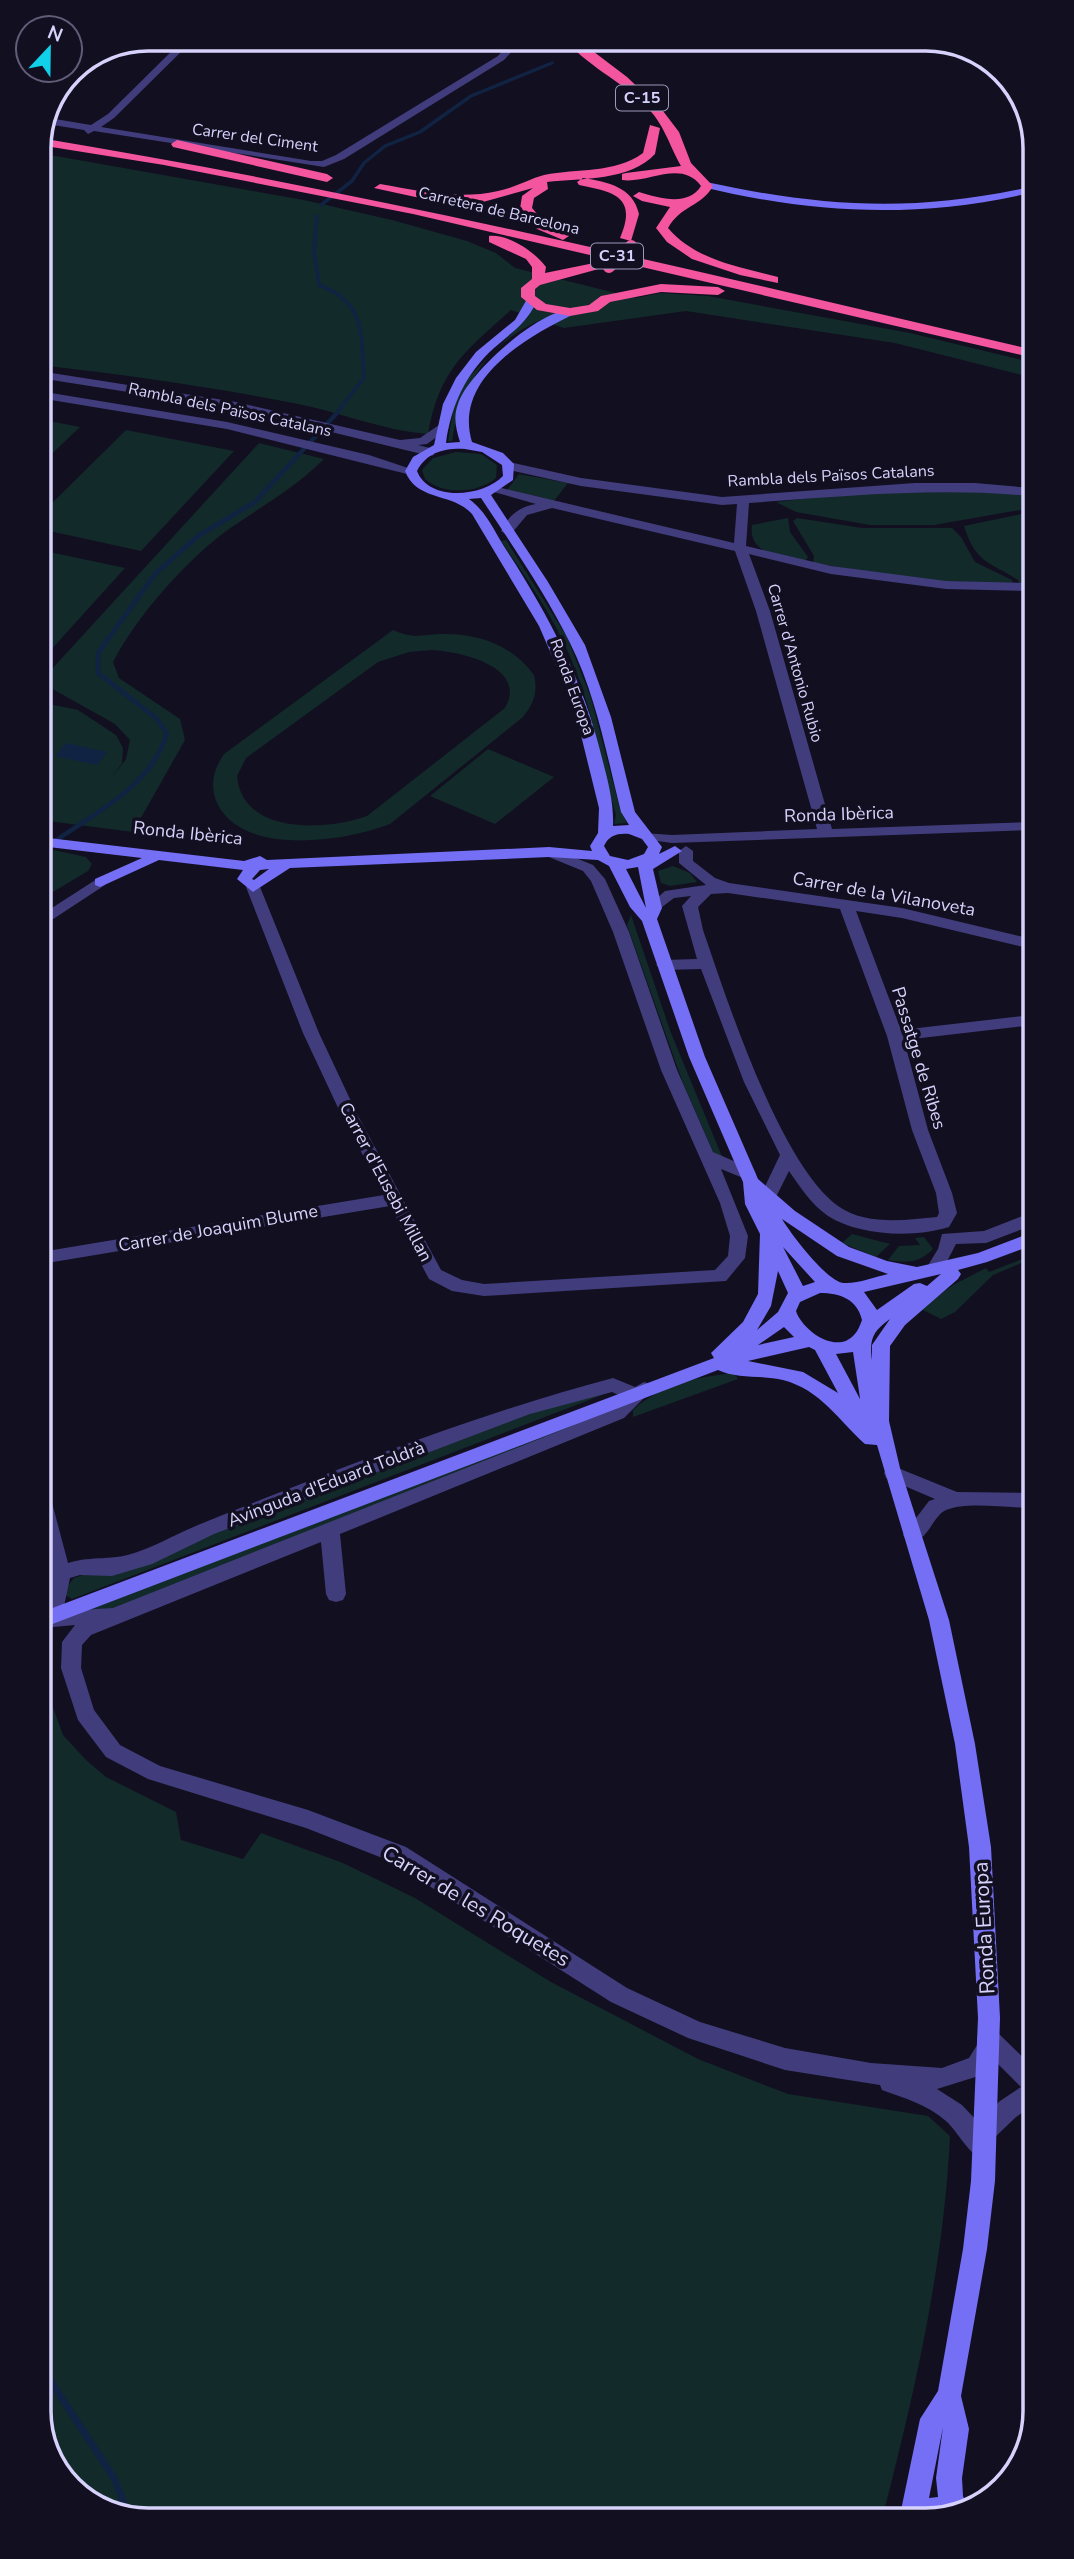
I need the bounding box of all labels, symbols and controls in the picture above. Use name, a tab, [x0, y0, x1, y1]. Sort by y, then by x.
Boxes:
north arrow	[14, 14, 84, 84]
text: N	[44, 19, 66, 49]
road number: C-15	[616, 86, 668, 110]
street label: Carrer del Ciment	[191, 118, 320, 158]
street label: Carretera de Barcelona	[416, 182, 582, 240]
road number: C-31	[591, 244, 643, 268]
street label: Rambla dels Països Catalans	[126, 378, 334, 442]
street label: Rambla dels Països Catalans	[727, 460, 935, 492]
street label: Carrer d'Antonio Rubio	[762, 581, 828, 745]
street label: Ronda Europa	[544, 636, 600, 738]
street label: Ronda Ibèrica	[784, 800, 894, 828]
street label: Ronda Ibèrica	[132, 815, 244, 851]
street label: Carrer de la Vilanoveta	[791, 866, 977, 922]
street label: Passatge de Ribes	[886, 984, 952, 1132]
street label: Carrer d'Eusebi Millan	[334, 1098, 438, 1266]
street label: Carrer de Joaquim Blume	[116, 1199, 320, 1257]
street label: Avinguda d'Eduard Toldrà	[224, 1435, 428, 1533]
street label: Carrer de les Roquetes	[377, 1839, 575, 1973]
street label: Ronda Europa	[967, 1861, 1001, 1995]

